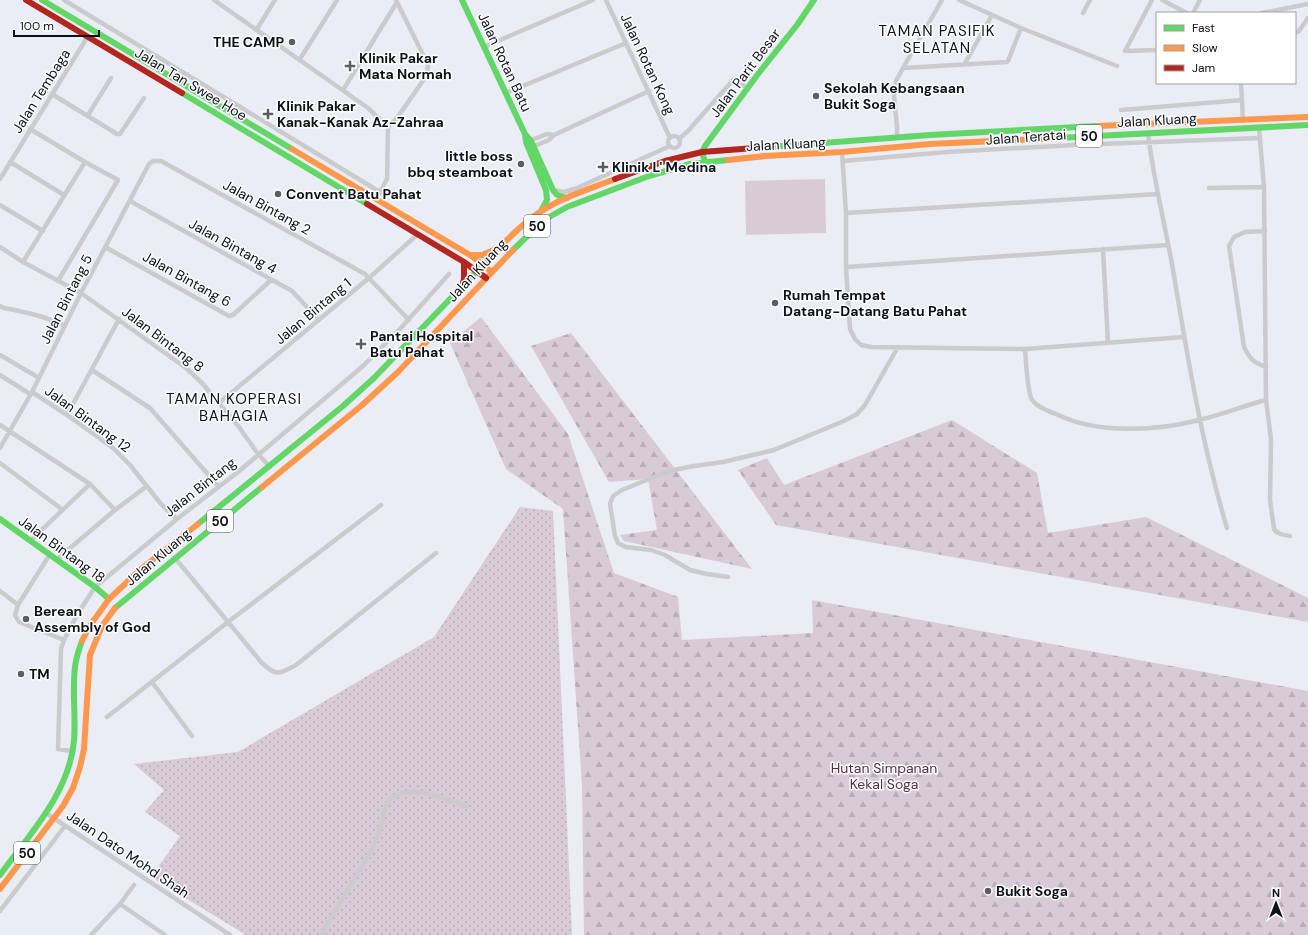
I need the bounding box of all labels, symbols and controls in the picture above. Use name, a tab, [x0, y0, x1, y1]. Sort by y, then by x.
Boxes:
street label: Jalan Rotan Batu	[474, 10, 536, 114]
street label: Jalan Rotan Kong	[617, 10, 679, 118]
scale bar	[14, 12, 99, 38]
legend	[1156, 12, 1296, 84]
text: 100 m	[20, 18, 54, 34]
text: Fast	[1192, 20, 1215, 36]
district label: TAMAN PASIFIK SELATAN	[879, 21, 995, 58]
street label: Jalan Parit Besar	[706, 25, 784, 121]
place label: THE CAMP	[213, 33, 284, 51]
marker: THE CAMP	[287, 37, 297, 47]
text: Slow	[1192, 40, 1218, 56]
street label: Jalan Tan Swee Hoe	[132, 44, 250, 125]
street label: Jalan Tembaga	[8, 46, 74, 136]
place label: Klinik Pakar Mata Normah	[359, 49, 452, 83]
marker: Klinik Pakar Mata Normah	[344, 60, 356, 72]
text: Jam	[1192, 60, 1215, 76]
place label: Sekolah Kebangsaan Bukit Soga	[824, 79, 965, 113]
marker: Sekolah Kebangsaan Bukit Soga	[811, 91, 821, 101]
place label: Klinik Pakar Kanak-Kanak Az-Zahraa	[277, 97, 444, 131]
marker: Klinik Pakar Kanak-Kanak Az-Zahraa	[262, 108, 274, 120]
street label: Jalan Kluang	[1117, 109, 1198, 131]
street label: Jalan Teratai	[985, 125, 1067, 149]
road number: 50	[1076, 125, 1102, 147]
street label: Jalan Kluang	[746, 133, 827, 155]
place label: little boss bbq steamboat	[407, 147, 513, 181]
place label: Klinik L' Medina	[612, 158, 716, 176]
marker: little boss bbq steamboat	[516, 159, 526, 169]
marker: Klinik L' Medina	[597, 161, 609, 173]
street label: Jalan Bintang 2	[220, 175, 314, 239]
place label: Convent Batu Pahat	[286, 185, 422, 203]
marker: Convent Batu Pahat	[273, 189, 283, 199]
street label: Jalan Bintang 4	[186, 214, 281, 278]
road number: 50	[524, 215, 550, 237]
street label: Jalan Kluang	[443, 235, 511, 305]
street label: Jalan Bintang 6	[140, 247, 234, 311]
street label: Jalan Bintang 5	[36, 251, 96, 347]
street label: Jalan Bintang 1	[271, 274, 355, 348]
place label: Rumah Tempat Datang-Datang Batu Pahat	[783, 286, 967, 320]
marker: Rumah Tempat Datang-Datang Batu Pahat	[770, 298, 780, 308]
street label: Jalan Bintang 8	[118, 302, 208, 376]
place label: Pantai Hospital Batu Pahat	[370, 327, 473, 361]
marker: Pantai Hospital Batu Pahat	[355, 338, 367, 350]
street label: Jalan Bintang 12	[41, 382, 135, 456]
district label: TAMAN KOPERASI BAHAGIA	[166, 389, 302, 426]
street label: Jalan Bintang	[161, 453, 240, 521]
road number: 50	[207, 510, 233, 532]
street label: Jalan Bintang 18	[15, 512, 109, 586]
street label: Jalan Kluang	[122, 524, 195, 590]
place label: Berean Assembly of God	[34, 602, 151, 636]
marker: Berean Assembly of God	[21, 614, 31, 624]
place label: TM	[29, 665, 50, 683]
marker: TM	[16, 669, 26, 679]
park label: Hutan Simpanan Kekal Soga	[831, 759, 937, 793]
street label: Jalan Dato Mohd Shah	[63, 806, 193, 902]
road number: 50	[14, 842, 40, 864]
place label: Bukit Soga	[996, 882, 1068, 900]
north arrow	[1256, 883, 1296, 923]
marker: Bukit Soga	[983, 886, 993, 896]
text: N	[1272, 886, 1280, 900]

